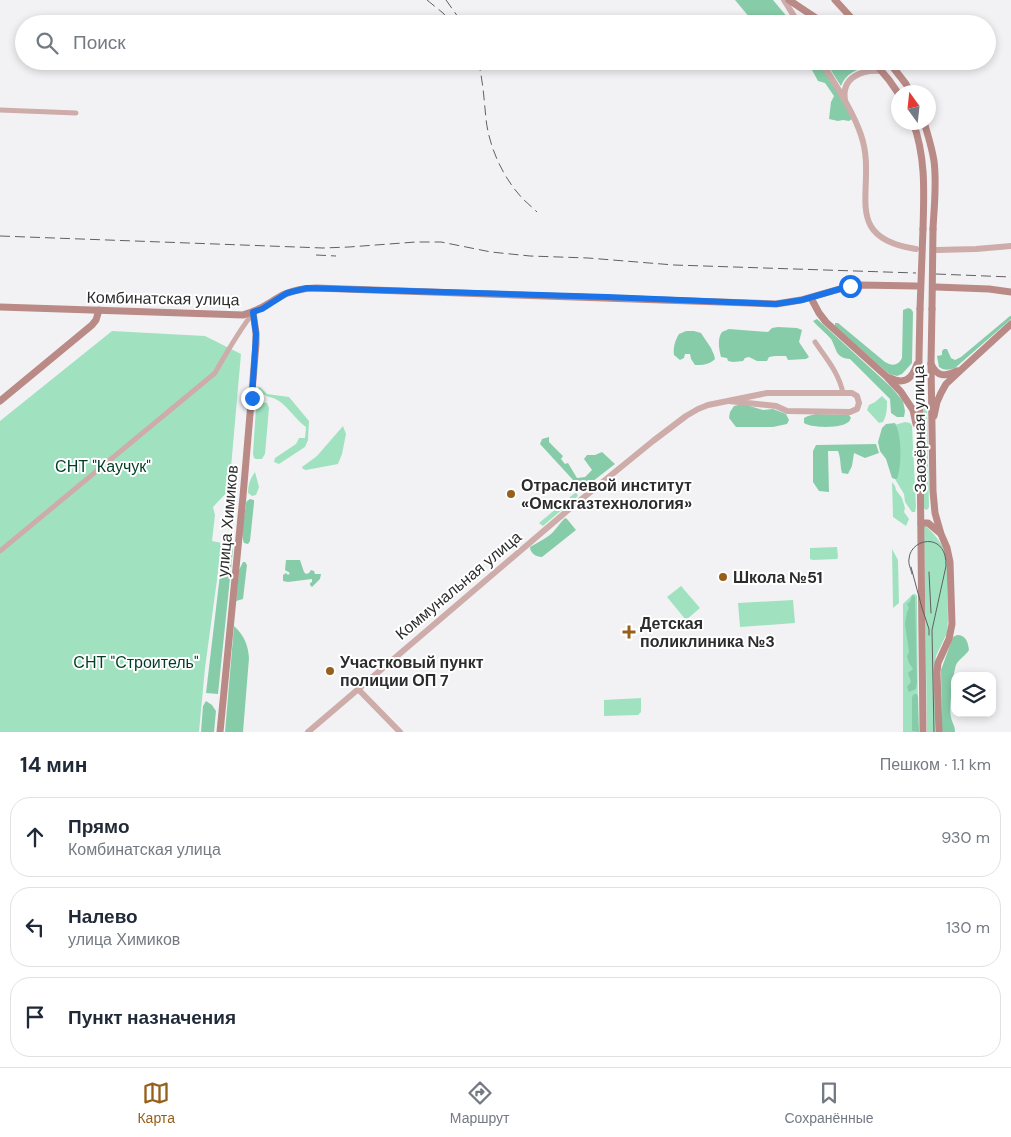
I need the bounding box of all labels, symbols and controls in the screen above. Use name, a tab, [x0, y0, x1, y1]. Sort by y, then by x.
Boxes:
search box	[15, 15, 996, 70]
icon: search	[33, 29, 61, 57]
text: Поиск	[73, 30, 126, 55]
north arrow	[891, 85, 936, 130]
route start	[839, 275, 862, 298]
street label: Комбинатская улица	[86, 287, 240, 310]
street label: Заозёрная улица	[908, 365, 931, 493]
route end	[241, 387, 264, 410]
park label: СНТ "Каучук"	[55, 456, 151, 477]
street label: улица Химиков	[212, 464, 243, 578]
place label: Отраслевой институт «Омскгазтехнология»	[521, 475, 692, 514]
marker: Отраслевой институт «Омскгазтехнология»	[505, 488, 517, 500]
street label: Коммунальная улица	[391, 526, 526, 644]
place label: Школа №51	[733, 567, 823, 588]
marker: Школа №51	[717, 571, 729, 583]
place label: Детская поликлиника №3	[640, 613, 775, 652]
marker: Детская поликлиника №3	[622, 625, 636, 639]
park label: СНТ "Строитель"	[73, 652, 199, 673]
place label: Участковый пункт полиции ОП 7	[340, 652, 484, 691]
marker: Участковый пункт полиции ОП 7	[324, 665, 336, 677]
map controls	[951, 672, 996, 717]
button: layers	[951, 672, 996, 717]
text: 14 мин	[20, 751, 87, 779]
text: Пешком · 1.1 km	[880, 754, 991, 775]
text: Прямо	[68, 814, 130, 839]
icon: ahead	[21, 823, 49, 851]
text: 930 m	[941, 827, 990, 848]
text: Комбинатская улица	[68, 839, 221, 860]
text: Налево	[68, 904, 138, 929]
icon: left	[21, 913, 49, 941]
text: 130 m	[946, 917, 990, 938]
text: улица Химиков	[68, 929, 180, 950]
icon: arrive	[21, 1003, 49, 1031]
text: Пункт назначения	[68, 1005, 236, 1030]
tab: Карта	[137, 1079, 175, 1127]
tab: Маршрут	[450, 1079, 510, 1127]
tab: Сохранённые	[784, 1079, 874, 1127]

